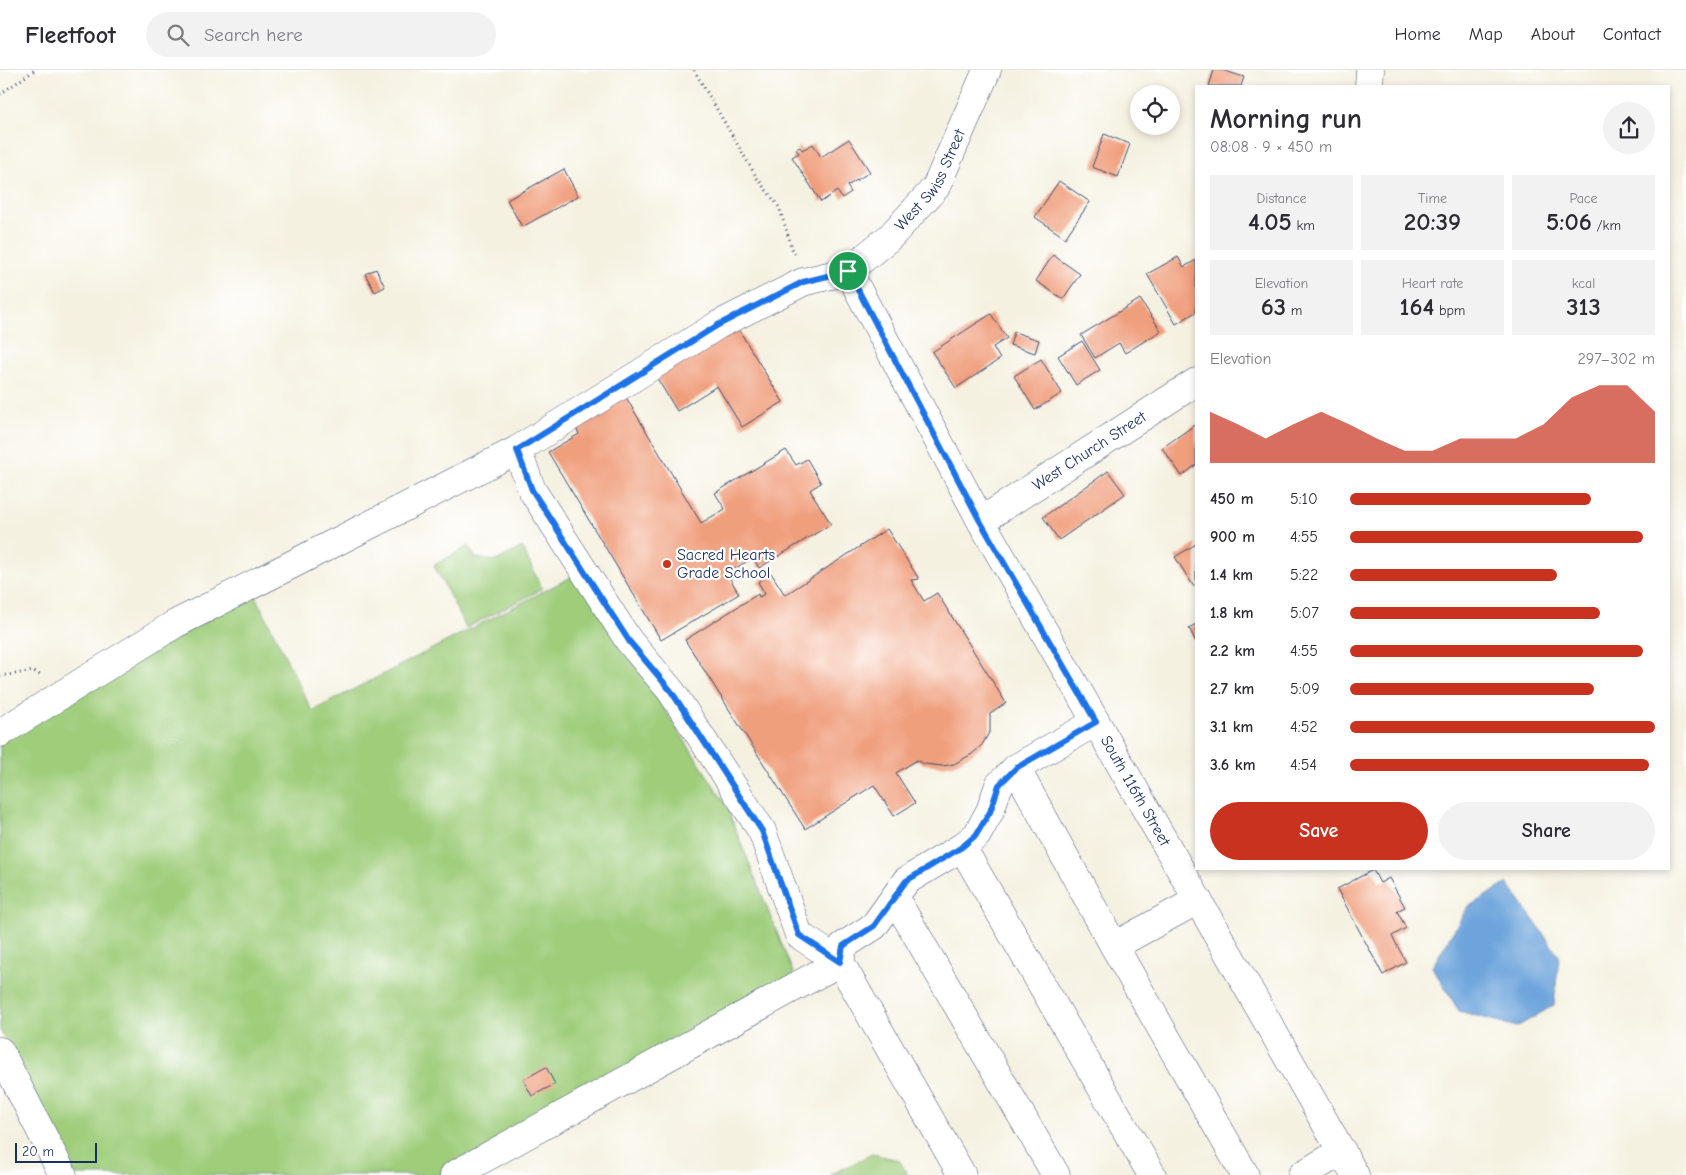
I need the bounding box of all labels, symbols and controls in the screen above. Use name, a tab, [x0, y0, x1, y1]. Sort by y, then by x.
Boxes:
search box	[146, 12, 496, 57]
text: Fleetfoot	[25, 21, 116, 49]
icon: search	[164, 21, 192, 49]
text: Search here	[204, 24, 303, 46]
text: Home	[1394, 24, 1441, 45]
text: Map	[1469, 24, 1503, 45]
text: About	[1531, 24, 1575, 45]
text: Contact	[1603, 24, 1661, 45]
map controls	[1130, 85, 1180, 135]
button: locate	[1130, 85, 1180, 135]
button: share	[1603, 102, 1655, 154]
text: Morning run	[1210, 103, 1362, 135]
street label: West Swiss Street	[891, 126, 969, 234]
text: 08:08 · 9 × 450 m	[1210, 138, 1332, 156]
text: Distance	[1256, 190, 1307, 207]
text: Time	[1418, 190, 1447, 207]
text: Pace	[1569, 190, 1598, 207]
text: 4.05	[1248, 207, 1292, 236]
text: 20:39	[1404, 207, 1461, 236]
text: 5:06	[1546, 207, 1592, 236]
text: km	[1292, 217, 1315, 234]
text: /km	[1592, 217, 1621, 234]
pin	[827, 250, 869, 292]
icon: arrive	[834, 257, 862, 285]
text: Elevation	[1255, 275, 1308, 292]
text: Heart rate	[1402, 275, 1463, 292]
text: kcal	[1572, 275, 1595, 292]
text: 63	[1261, 292, 1286, 321]
text: 164	[1400, 292, 1434, 321]
text: 313	[1566, 292, 1601, 321]
text: m	[1286, 302, 1302, 319]
text: bpm	[1434, 302, 1465, 319]
text: Elevation	[1210, 350, 1271, 368]
text: 297–302 m	[1577, 350, 1655, 368]
street label: West Church Street	[1029, 407, 1150, 494]
text: 450 m	[1210, 490, 1254, 508]
text: 5:10	[1290, 490, 1318, 508]
text: 900 m	[1210, 528, 1255, 546]
text: 4:55	[1290, 528, 1318, 546]
place label: Sacred Hearts Grade School	[677, 546, 775, 582]
marker: Sacred Hearts Grade School	[661, 558, 673, 570]
text: 1.4 km	[1210, 566, 1253, 584]
text: 5:22	[1290, 566, 1318, 584]
text: 1.8 km	[1210, 604, 1254, 622]
text: 5:07	[1290, 604, 1319, 622]
text: 2.2 km	[1210, 642, 1255, 660]
text: 4:55	[1290, 642, 1318, 660]
text: 2.7 km	[1210, 680, 1254, 698]
text: 5:09	[1290, 680, 1320, 698]
text: 3.1 km	[1210, 718, 1253, 736]
text: 4:52	[1290, 718, 1318, 736]
street label: South 116th Street	[1097, 733, 1174, 849]
text: 3.6 km	[1210, 756, 1255, 774]
text: 4:54	[1290, 756, 1317, 774]
button: Save	[1210, 802, 1428, 860]
button: Share	[1438, 802, 1655, 860]
scale bar	[15, 1140, 98, 1163]
text: 20 m	[22, 1143, 54, 1160]

